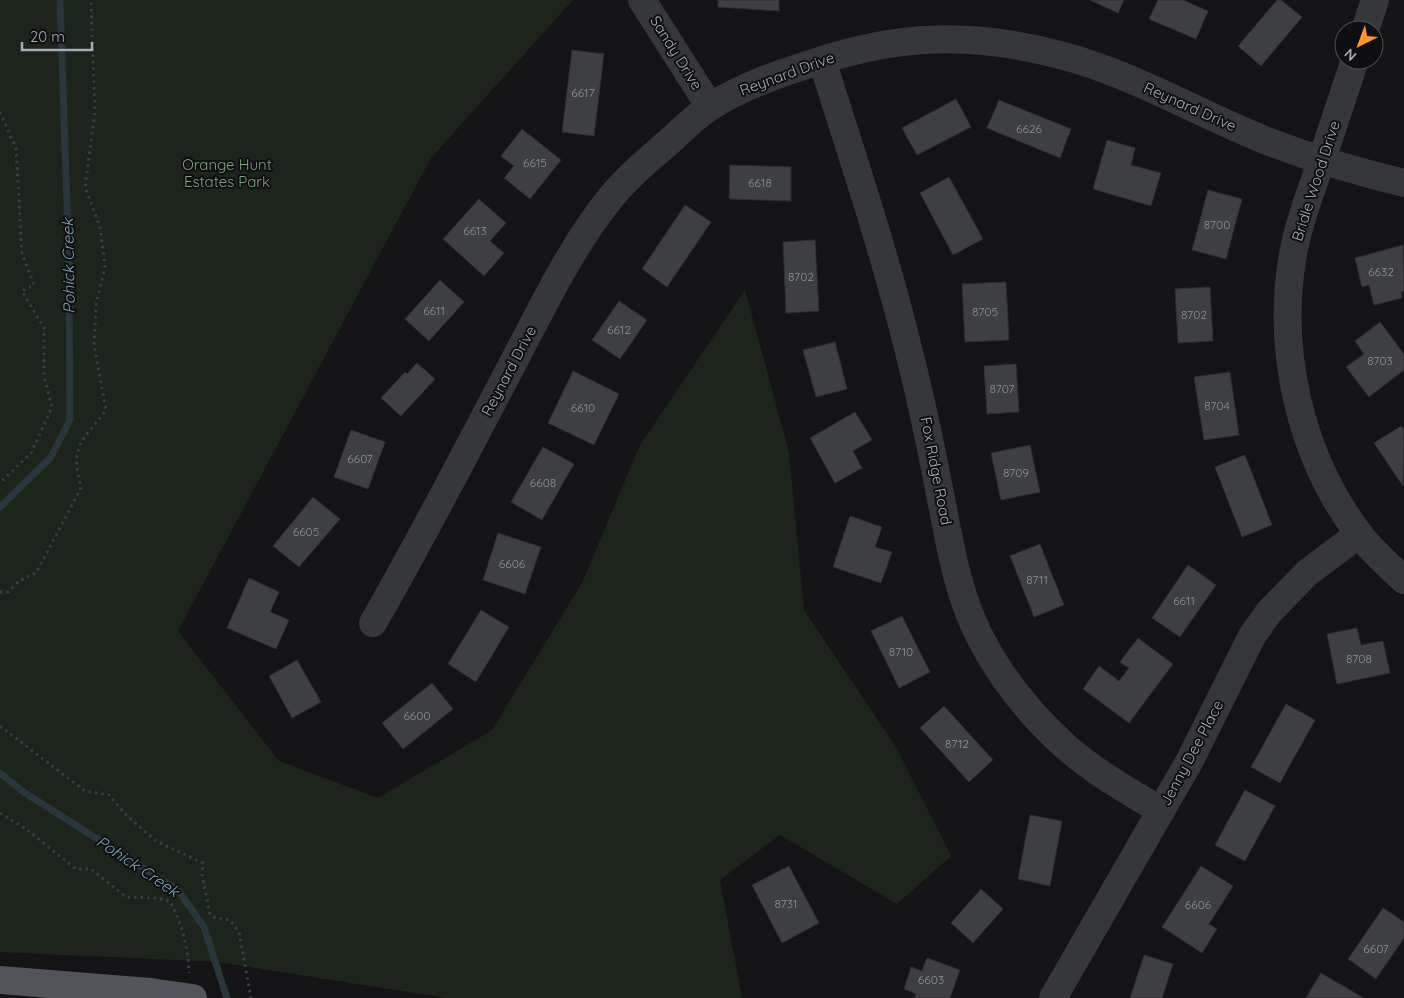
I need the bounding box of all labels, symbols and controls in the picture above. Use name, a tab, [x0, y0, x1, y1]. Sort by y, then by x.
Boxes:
street label: Sandy Drive	[646, 12, 707, 93]
scale bar	[22, 20, 92, 52]
north arrow	[1334, 20, 1384, 70]
text: 20 m	[30, 27, 65, 46]
text: N	[1340, 45, 1360, 65]
street label: Reynard Drive	[737, 48, 837, 99]
street label: Reynard Drive	[1141, 78, 1239, 135]
house number: 6617	[571, 85, 595, 100]
street label: Bridle Wood Drive	[1287, 118, 1344, 243]
house number: 6626	[1016, 121, 1043, 136]
park label: Orange Hunt Estates Park	[182, 155, 272, 191]
house number: 6615	[523, 155, 547, 170]
house number: 6618	[748, 175, 772, 190]
water label: Pohick Creek	[57, 217, 79, 314]
house number: 8700	[1204, 217, 1230, 232]
house number: 6613	[463, 223, 487, 238]
house number: 6632	[1368, 264, 1394, 279]
house number: 8702	[788, 269, 814, 284]
house number: 6611	[423, 303, 445, 318]
house number: 8705	[972, 304, 998, 319]
house number: 8702	[1181, 307, 1207, 322]
street label: Reynard Drive	[477, 322, 540, 419]
house number: 6612	[607, 322, 631, 337]
house number: 8703	[1367, 353, 1393, 368]
house number: 8707	[990, 381, 1014, 396]
house number: 8704	[1204, 398, 1230, 413]
house number: 6610	[571, 400, 595, 415]
street label: Fox Ridge Road	[917, 415, 956, 527]
house number: 6607	[347, 451, 373, 466]
house number: 8709	[1003, 465, 1029, 480]
house number: 6608	[530, 475, 556, 490]
house number: 6605	[293, 524, 319, 539]
house number: 6606	[499, 556, 526, 571]
house number: 8711	[1026, 572, 1048, 587]
house number: 6611	[1173, 593, 1195, 608]
house number: 8710	[889, 644, 913, 659]
house number: 8708	[1346, 651, 1372, 666]
street label: Jenny Dee Place	[1156, 697, 1227, 809]
house number: 6600	[403, 708, 431, 723]
house number: 8712	[945, 736, 969, 751]
water label: Pohick Creek	[93, 831, 184, 902]
house number: 8731	[774, 896, 798, 911]
house number: 6606	[1185, 897, 1212, 912]
house number: 6607	[1363, 941, 1389, 956]
house number: 6603	[918, 972, 944, 987]

